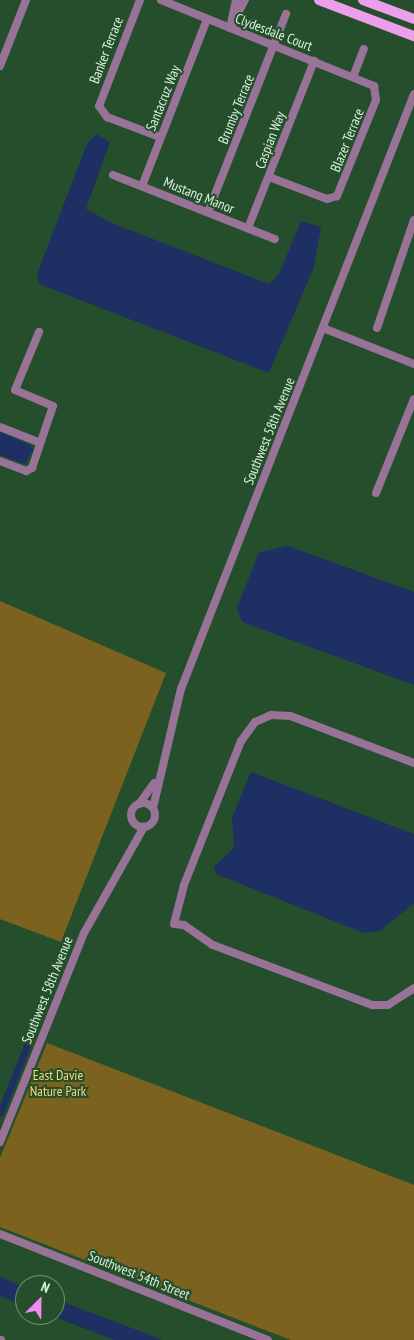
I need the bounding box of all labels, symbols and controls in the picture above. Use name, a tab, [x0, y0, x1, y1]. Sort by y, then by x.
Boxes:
street label: Clydesdale Court	[233, 10, 315, 54]
street label: Banker Terrace	[86, 14, 126, 86]
street label: Santacruz Way	[142, 62, 184, 134]
street label: Brumby Terrace	[214, 71, 258, 147]
street label: Blazer Terrace	[327, 106, 367, 174]
street label: Caspian Way	[251, 109, 289, 171]
street label: Mustang Manor	[161, 173, 237, 217]
street label: Southwest 58th Avenue	[240, 375, 298, 487]
street label: Southwest 58th Avenue	[18, 934, 76, 1046]
park label: East Davie Nature Park	[30, 1067, 86, 1100]
street label: Southwest 54th Street	[86, 1247, 192, 1303]
north arrow	[15, 1275, 65, 1325]
text: N	[38, 1277, 52, 1297]

